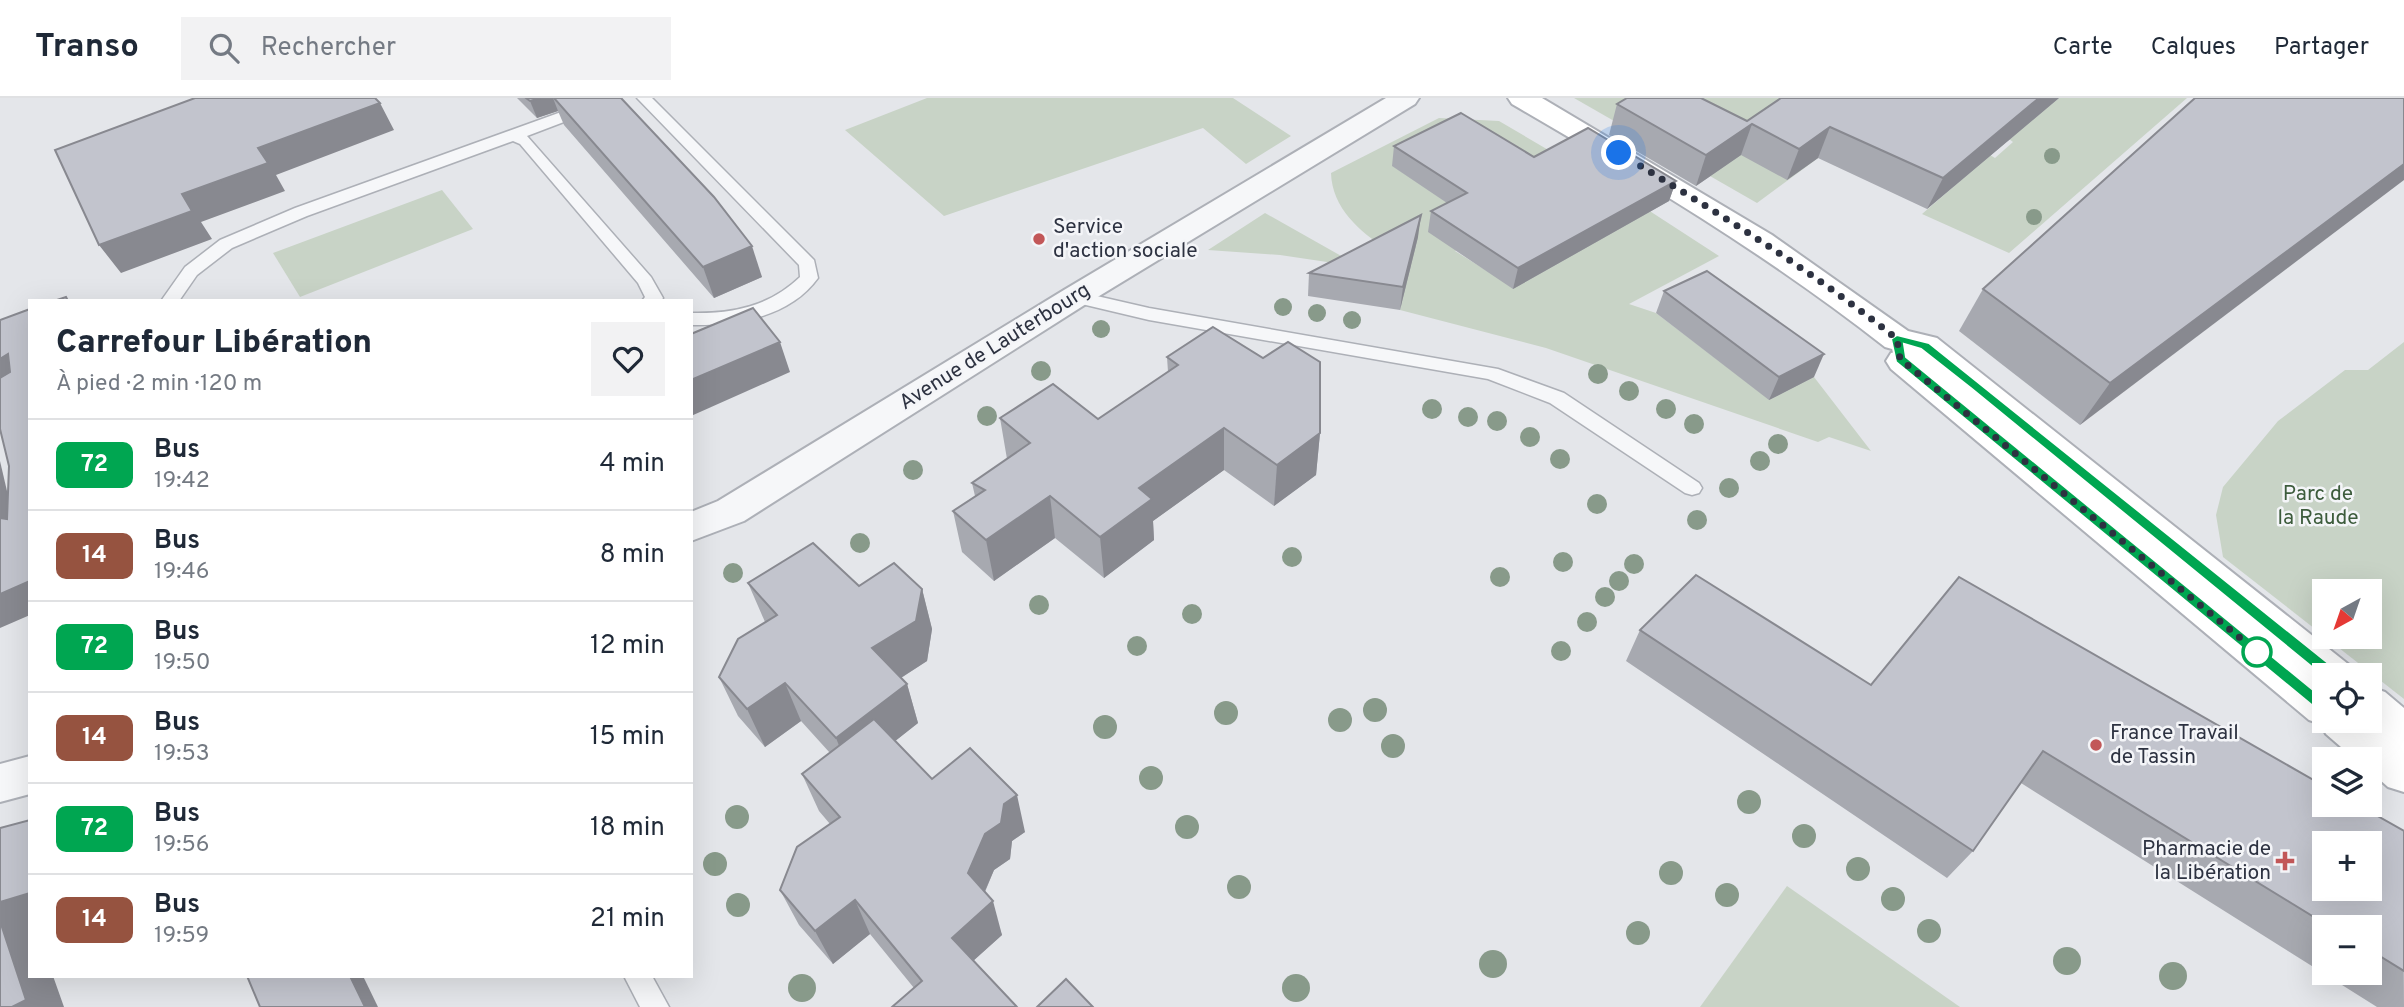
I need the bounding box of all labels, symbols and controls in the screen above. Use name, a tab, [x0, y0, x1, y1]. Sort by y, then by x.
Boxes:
search box	[181, 17, 671, 80]
text: Transo	[35, 27, 139, 69]
icon: search	[205, 29, 243, 67]
text: Rechercher	[261, 32, 396, 65]
text: Carte	[2053, 33, 2113, 63]
text: Calques	[2151, 33, 2236, 63]
text: Partager	[2274, 33, 2369, 63]
your location	[1601, 135, 1636, 170]
place label: Service d'action sociale	[1053, 214, 1198, 265]
marker: Service d'action sociale	[1031, 231, 1047, 247]
street label: Avenue de Lauterbourg	[894, 277, 1096, 417]
button: heart	[591, 322, 665, 396]
text: Carrefour Libération	[56, 323, 372, 365]
text: À pied · 2 min · 120 m	[56, 370, 262, 399]
text: Bus	[154, 434, 200, 467]
text: 4 min	[599, 448, 665, 481]
text: 72	[81, 450, 108, 480]
text: 19:42	[154, 467, 210, 496]
park label: Parc de la Raude	[2277, 481, 2359, 532]
text: Bus	[154, 525, 200, 558]
text: 8 min	[600, 539, 665, 572]
text: 14	[82, 541, 107, 571]
text: 19:46	[154, 558, 210, 587]
north arrow	[2312, 579, 2382, 649]
map controls	[2312, 579, 2382, 985]
text: Bus	[154, 616, 200, 649]
text: 12 min	[590, 630, 665, 663]
text: 72	[81, 632, 108, 662]
unlabelled marker	[2242, 637, 2272, 667]
text: 19:50	[154, 649, 211, 678]
button: locate	[2312, 663, 2382, 733]
text: Bus	[154, 707, 200, 740]
place label: France Travail de Tassin	[2110, 720, 2239, 771]
text: 15 min	[590, 721, 665, 754]
text: 14	[82, 723, 107, 753]
marker: France Travail de Tassin	[2088, 737, 2104, 753]
text: 19:53	[154, 740, 210, 769]
button: layers	[2312, 747, 2382, 817]
text: Bus	[154, 798, 200, 831]
text: 18 min	[590, 812, 665, 845]
text: 72	[81, 814, 108, 844]
text: 19:56	[154, 831, 210, 860]
button: +	[2312, 831, 2382, 901]
place label: Pharmacie de la Libération	[2142, 836, 2271, 887]
marker: Pharmacie de la Libération	[2277, 853, 2293, 869]
text: Bus	[154, 889, 200, 922]
text: 21 min	[590, 903, 665, 936]
text: 14	[82, 905, 107, 935]
button: −	[2312, 915, 2382, 985]
text: 19:59	[154, 922, 209, 951]

